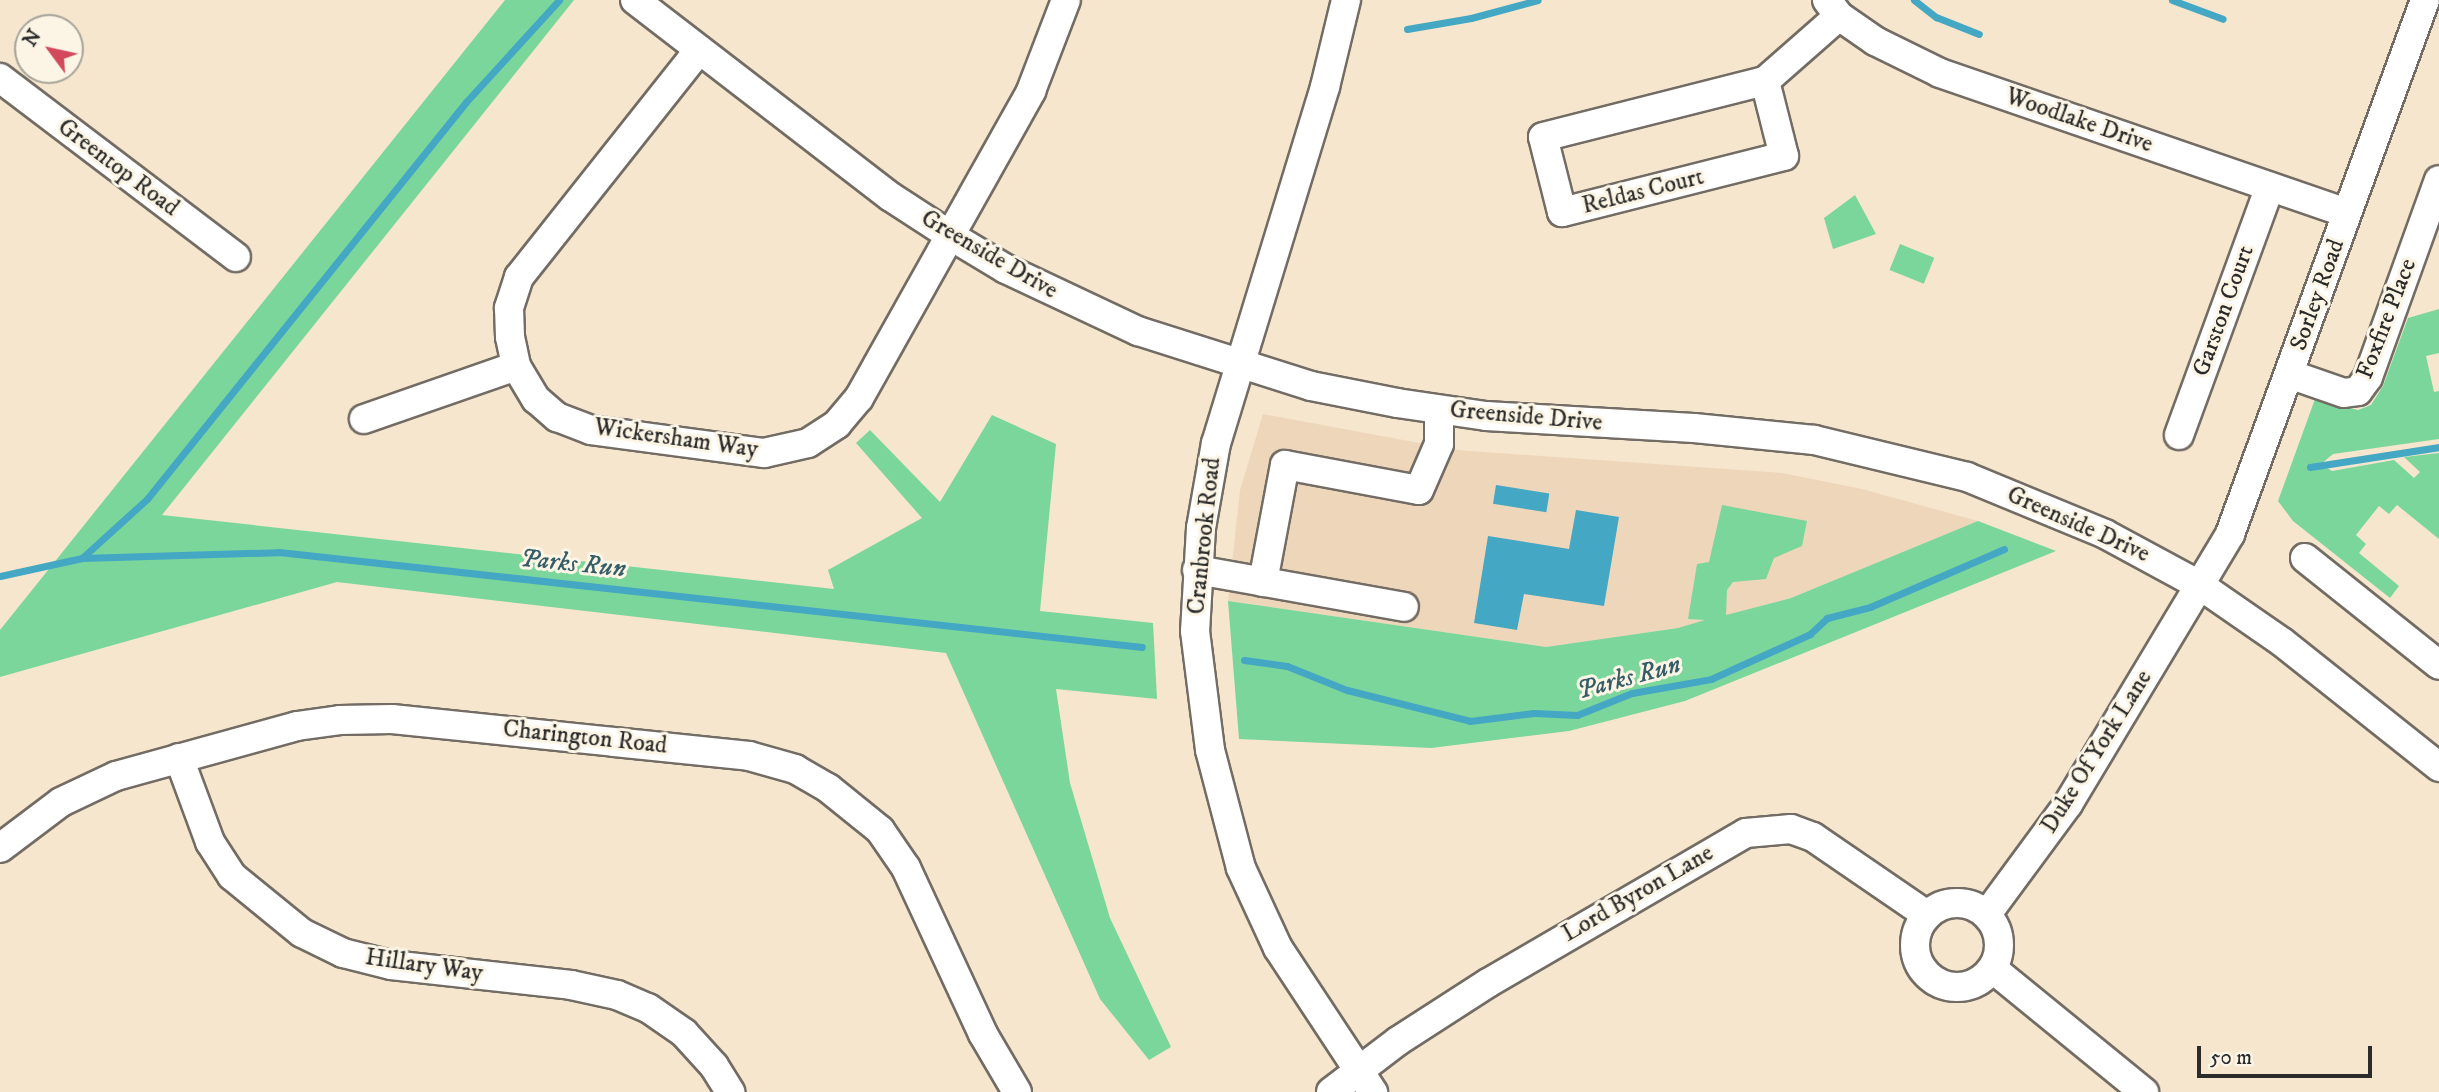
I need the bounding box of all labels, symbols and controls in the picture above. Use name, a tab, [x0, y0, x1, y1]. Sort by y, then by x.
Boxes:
north arrow	[14, 14, 84, 84]
text: N	[19, 26, 47, 51]
street label: Woodlake Drive	[2002, 82, 2156, 160]
street label: Greentop Road	[52, 113, 184, 223]
street label: Reldas Court	[1579, 163, 1707, 221]
street label: Greenside Drive	[916, 204, 1062, 306]
street label: Sorley Road	[2285, 235, 2351, 355]
street label: Garston Court	[2187, 242, 2261, 380]
street label: Foxfire Place	[2351, 255, 2423, 383]
street label: Greenside Drive	[1449, 396, 1603, 438]
street label: Wickersham Way	[592, 413, 760, 465]
street label: Cranbrook Road	[1182, 456, 1228, 616]
street label: Greenside Drive	[2002, 481, 2154, 569]
water label: Parks Run	[519, 543, 627, 585]
water label: Parks Run	[1574, 649, 1684, 707]
street label: Duke Of York Lane	[2035, 665, 2159, 839]
street label: Charington Road	[502, 715, 668, 761]
street label: Lord Byron Lane	[1557, 839, 1719, 949]
street label: Hillary Way	[363, 943, 485, 989]
scale bar	[2201, 1032, 2376, 1076]
text: 50 m	[2210, 1045, 2252, 1071]

